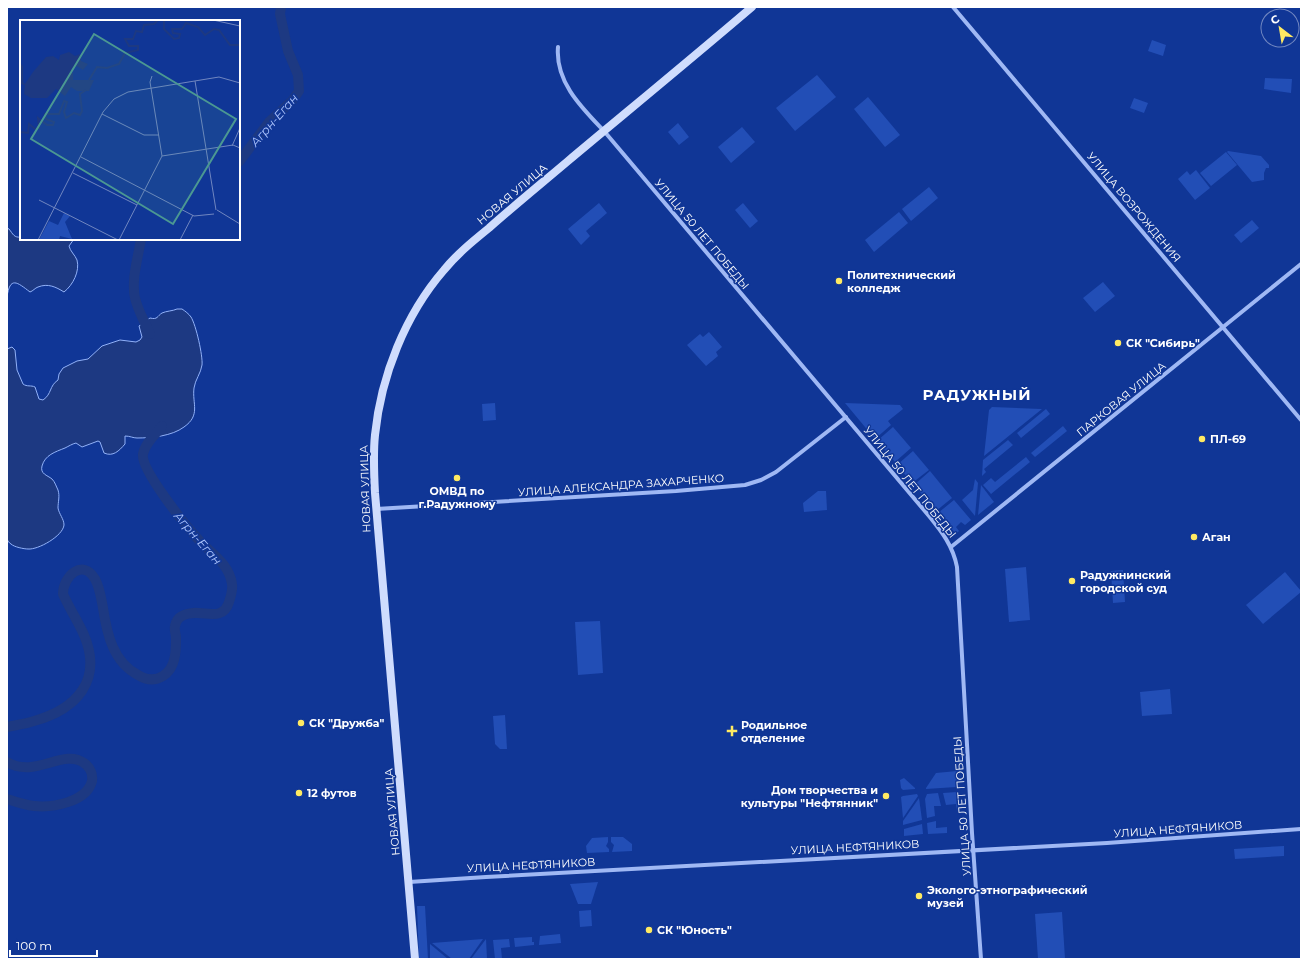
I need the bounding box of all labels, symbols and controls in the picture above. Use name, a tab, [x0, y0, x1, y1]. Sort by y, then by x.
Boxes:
north arrow	[1260, 8, 1300, 48]
text: С	[1268, 11, 1282, 27]
inset map	[20, 20, 240, 240]
water label: Агрн-Еган	[246, 90, 301, 150]
street label: УЛИЦА ВОЗРОЖДЕНИЯ	[1084, 149, 1184, 265]
street label: НОВАЯ УЛИЦА	[474, 160, 551, 228]
street label: УЛИЦА 50 ЛЕТ ПОБЕДЫ	[652, 176, 752, 292]
place label: Политехнический колледж	[847, 268, 956, 295]
marker: Политехнический колледж	[834, 276, 844, 286]
place label: СК "Сибирь"	[1126, 336, 1200, 350]
marker: СК "Сибирь"	[1113, 338, 1123, 348]
street label: ПАРКОВАЯ УЛИЦА	[1073, 358, 1169, 439]
district label: РАДУЖНЫЙ	[922, 385, 1032, 404]
street label: УЛИЦА 50 ЛЕТ ПОБЕДЫ	[861, 423, 959, 541]
place label: ПЛ-69	[1210, 432, 1246, 446]
marker: ПЛ-69	[1197, 434, 1207, 444]
street label: НОВАЯ УЛИЦА	[356, 444, 374, 533]
street label: УЛИЦА АЛЕКСАНДРА ЗАХАРЧЕНКО	[517, 471, 725, 499]
marker: ОМВД по г.Радужному	[452, 473, 462, 483]
place label: ОМВД по г.Радужному	[418, 484, 496, 511]
water label: Агрн-Еган	[170, 508, 225, 568]
place label: Аган	[1202, 530, 1231, 544]
marker: Аган	[1189, 532, 1199, 542]
place label: Радужнинский городской суд	[1080, 568, 1171, 595]
marker: Радужнинский городской суд	[1067, 576, 1077, 586]
place label: СК "Дружба"	[309, 716, 384, 730]
marker: СК "Дружба"	[296, 718, 306, 728]
place label: Родильное отделение	[741, 718, 807, 745]
marker: Родильное отделение	[726, 725, 738, 737]
street label: УЛИЦА 50 ЛЕТ ПОБЕДЫ	[950, 736, 974, 876]
street label: НОВАЯ УЛИЦА	[381, 767, 403, 856]
place label: Дом творчества и культуры "Нефтянник"	[741, 783, 878, 810]
place label: 12 футов	[307, 786, 357, 800]
marker: 12 футов	[294, 788, 304, 798]
marker: Дом творчества и культуры "Нефтянник"	[881, 791, 891, 801]
street label: УЛИЦА НЕФТЯНИКОВ	[1113, 818, 1243, 840]
street label: УЛИЦА НЕФТЯНИКОВ	[790, 837, 920, 857]
street label: УЛИЦА НЕФТЯНИКОВ	[466, 855, 596, 875]
place label: Эколого-этнографический музей	[927, 883, 1088, 910]
marker: Эколого-этнографический музей	[914, 891, 924, 901]
place label: СК "Юность"	[657, 923, 732, 937]
marker: СК "Юность"	[644, 925, 654, 935]
scale bar	[10, 932, 97, 958]
text: 100 m	[16, 938, 52, 953]

